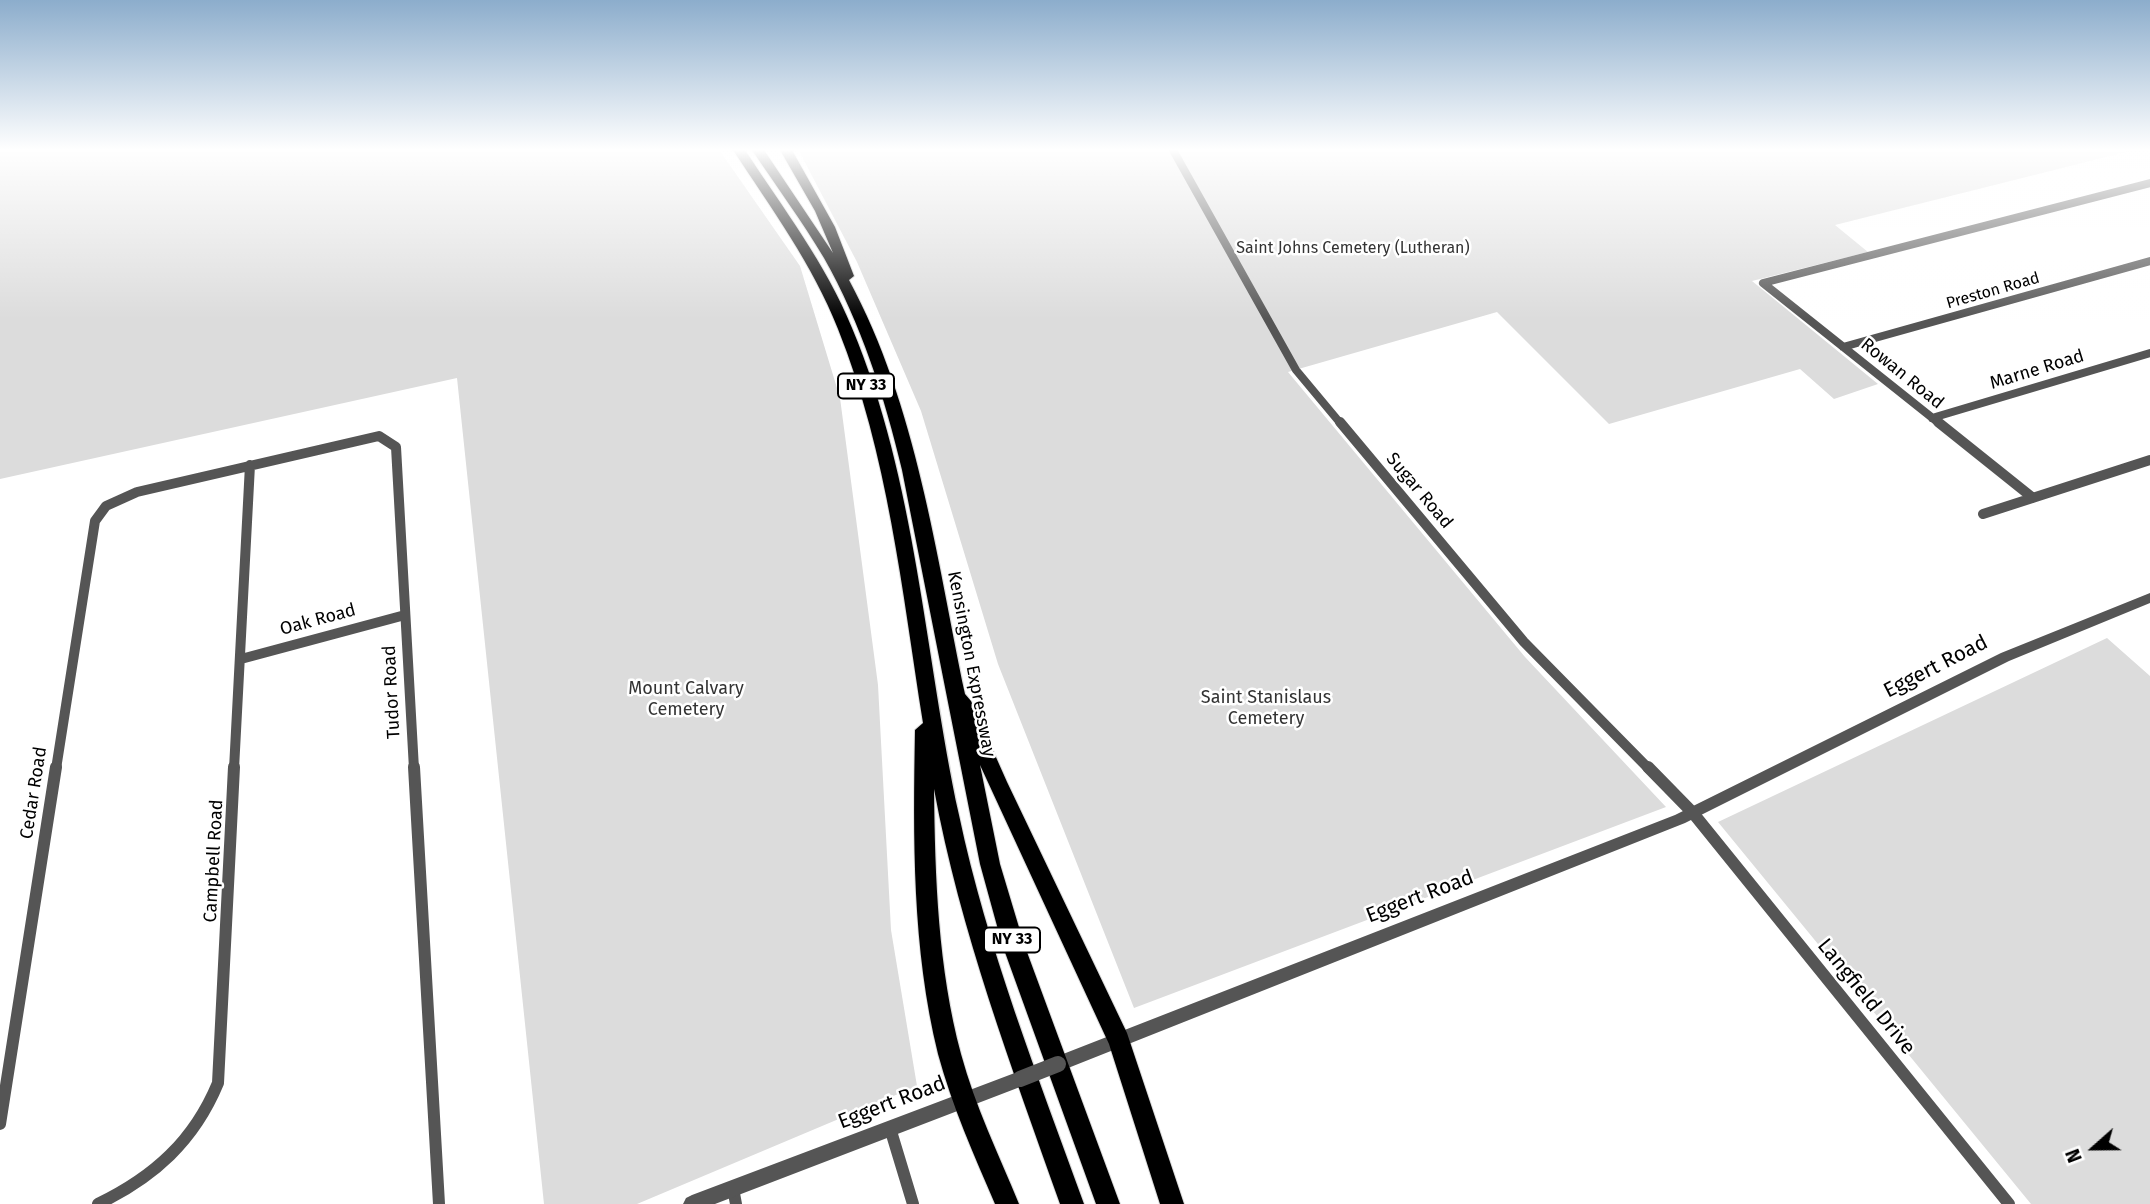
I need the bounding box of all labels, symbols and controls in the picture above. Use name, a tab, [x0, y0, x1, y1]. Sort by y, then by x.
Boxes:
park label: Saint Johns Cemetery (Lutheran)	[1236, 239, 1470, 259]
street label: Preston Road	[1944, 269, 2042, 313]
street label: Rowan Road	[1856, 334, 1948, 414]
street label: Marne Road	[1987, 345, 2087, 395]
road number: NY 33	[838, 374, 894, 398]
street label: Sugar Road	[1381, 449, 1457, 533]
street label: Kensington Expressway	[942, 569, 1000, 759]
street label: Oak Road	[278, 600, 358, 640]
street label: Eggert Road	[1880, 630, 1992, 704]
street label: Tudor Road	[379, 645, 405, 739]
park label: Mount Calvary Cemetery	[628, 678, 744, 720]
park label: Saint Stanislaus Cemetery	[1201, 687, 1331, 730]
street label: Cedar Road	[16, 745, 52, 841]
street label: Campbell Road	[200, 799, 228, 923]
street label: Eggert Road	[1363, 865, 1477, 929]
road number: NY 33	[984, 928, 1040, 952]
street label: Langfield Drive	[1812, 934, 1920, 1060]
street label: Eggert Road	[835, 1071, 949, 1135]
north arrow	[2059, 1113, 2129, 1183]
text: N	[2061, 1146, 2087, 1166]

